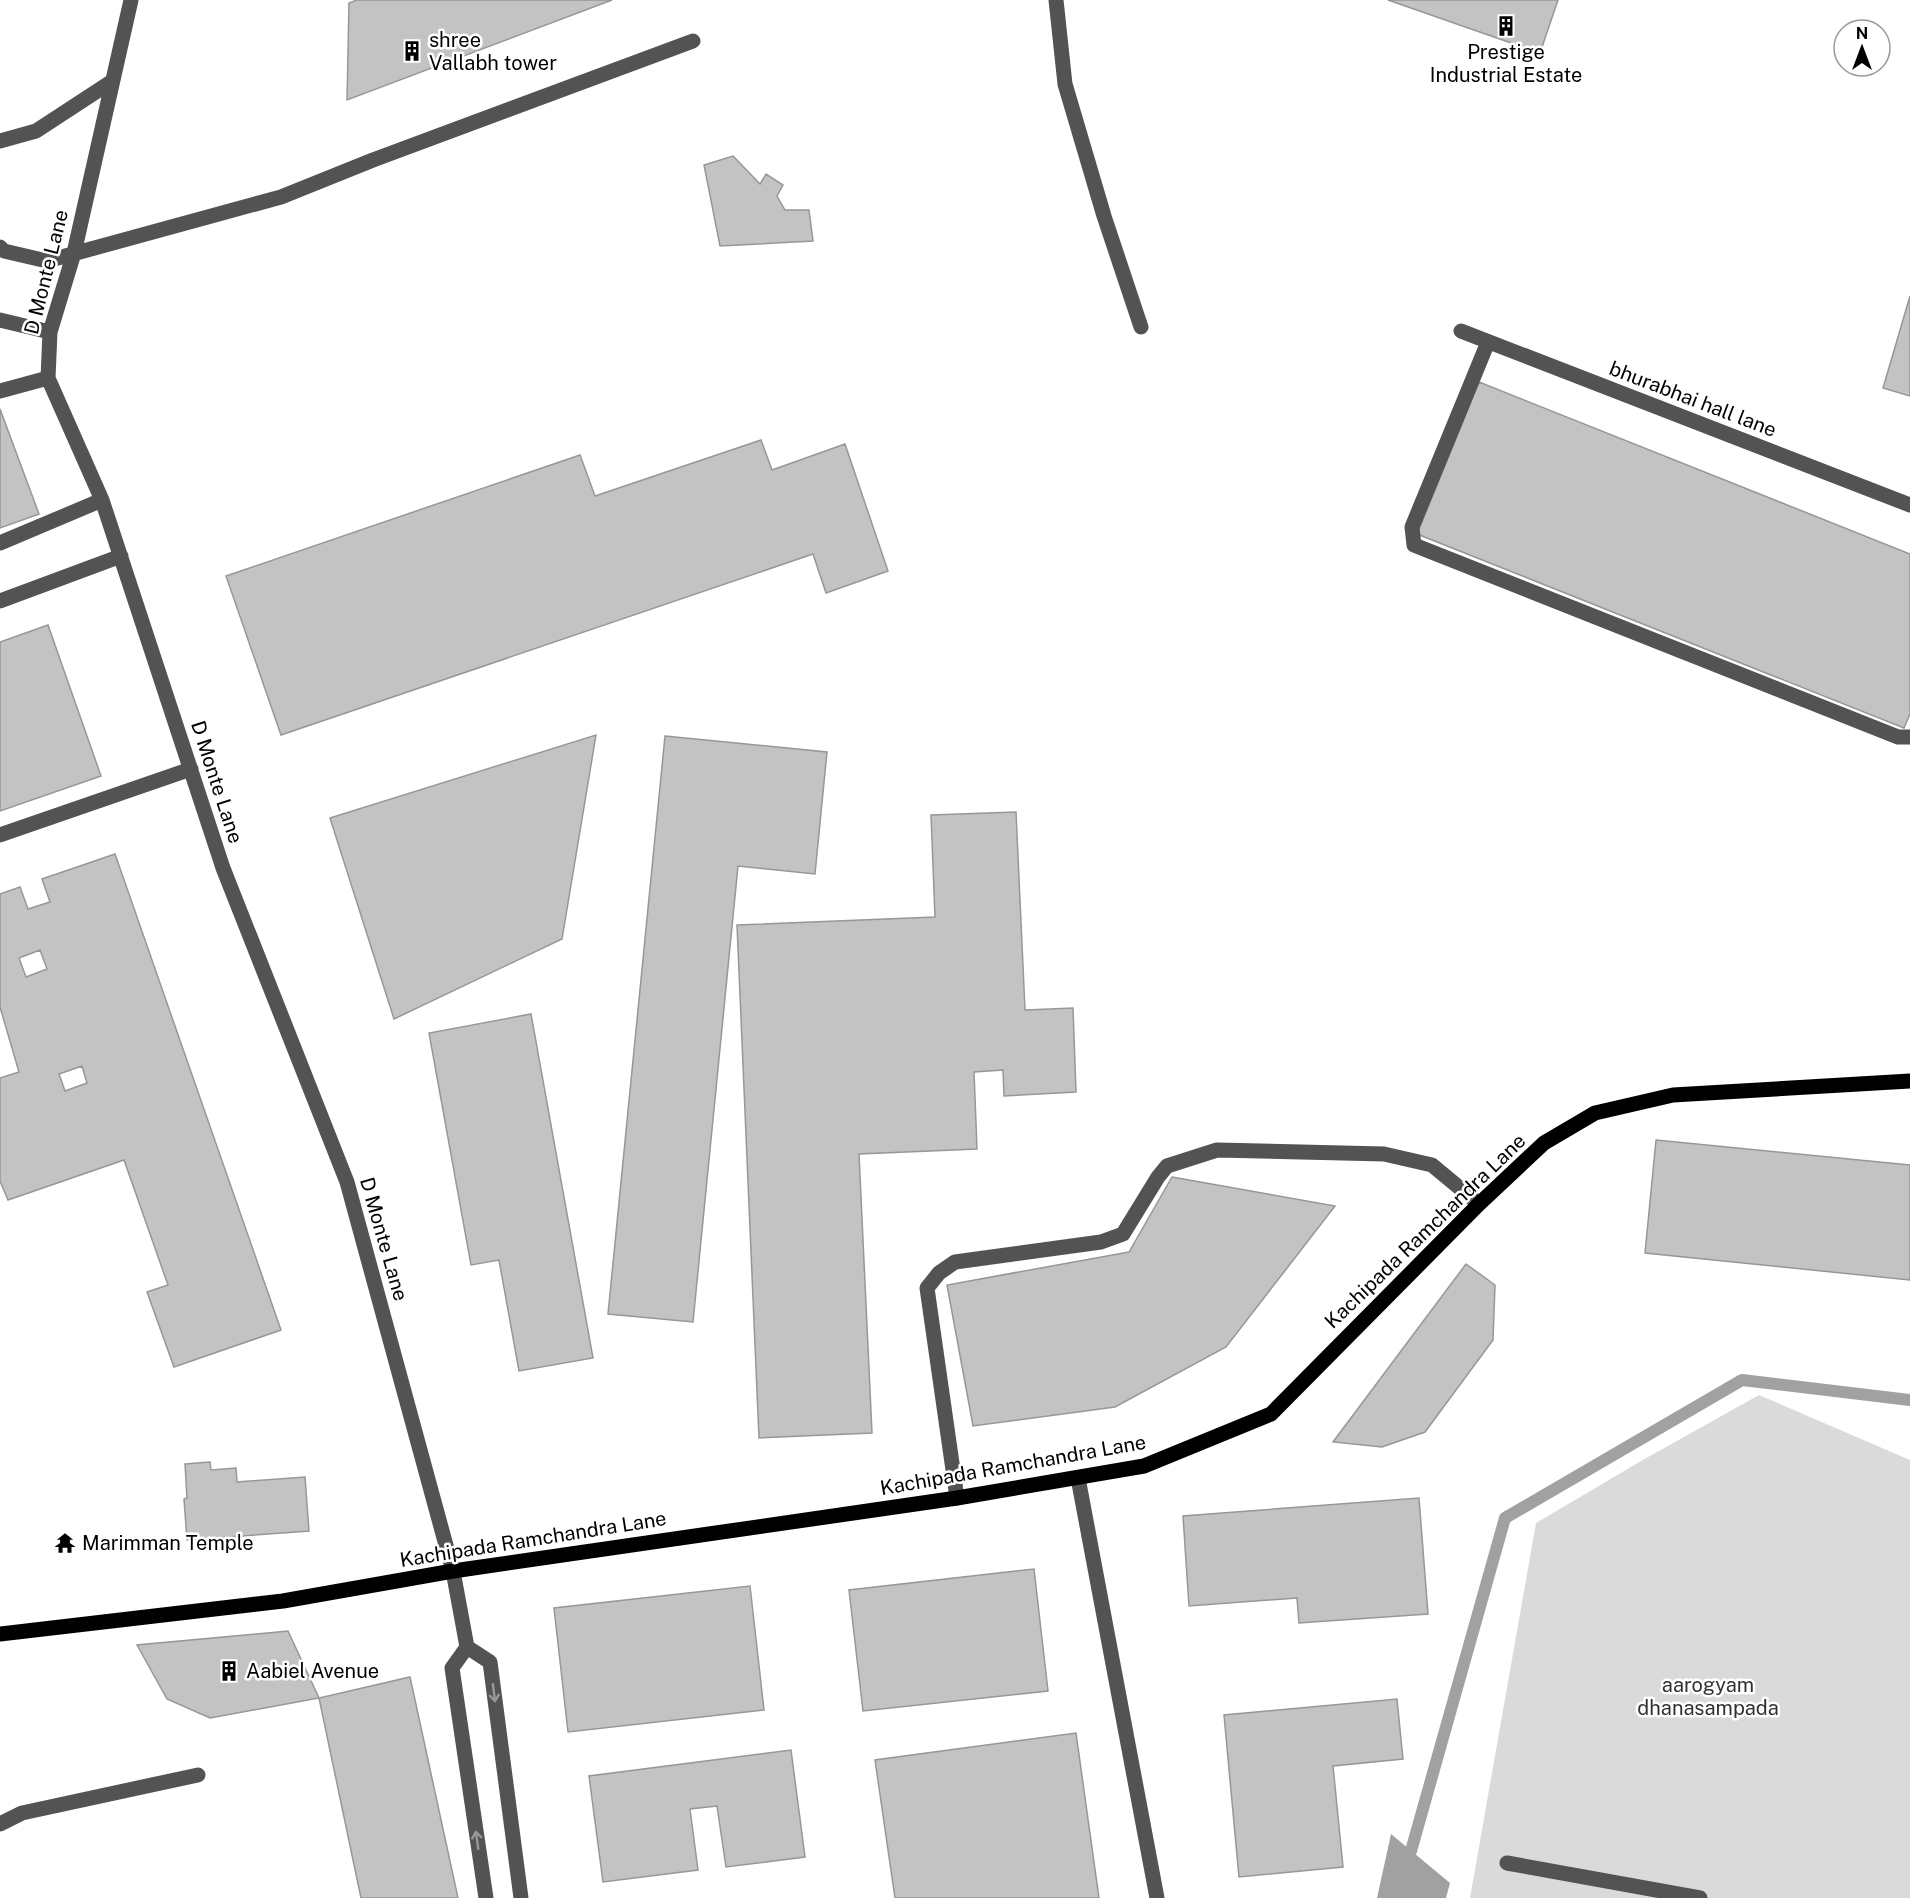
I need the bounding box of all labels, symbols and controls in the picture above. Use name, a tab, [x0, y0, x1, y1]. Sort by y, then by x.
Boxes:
building icon: Prestige Industrial Estate	[1494, 14, 1518, 38]
north arrow	[1832, 18, 1892, 78]
text: N	[1856, 24, 1868, 43]
place label: shree Vallabh tower	[429, 28, 557, 75]
building icon: shree Vallabh tower	[400, 39, 424, 63]
place label: Prestige Industrial Estate	[1430, 40, 1582, 87]
street label: D Monte Lane	[19, 207, 73, 337]
street label: bhurabhai hall lane	[1606, 356, 1780, 442]
street label: D Monte Lane	[186, 718, 248, 846]
street label: Kachipada Ramchandra Lane	[1320, 1129, 1530, 1333]
street label: D Monte Lane	[355, 1174, 413, 1304]
street label: Kachipada Ramchandra Lane	[878, 1430, 1148, 1500]
street label: Kachipada Ramchandra Lane	[398, 1506, 668, 1572]
temple icon: Marimman Temple	[53, 1531, 77, 1555]
place label: Marimman Temple	[82, 1531, 254, 1555]
building icon: Aabiel Avenue	[217, 1659, 241, 1683]
place label: Aabiel Avenue	[246, 1659, 379, 1683]
park label: aarogyam dhanasampada	[1637, 1673, 1779, 1720]
one-way arrow	[489, 1683, 500, 1703]
one-way arrow	[472, 1831, 483, 1851]

